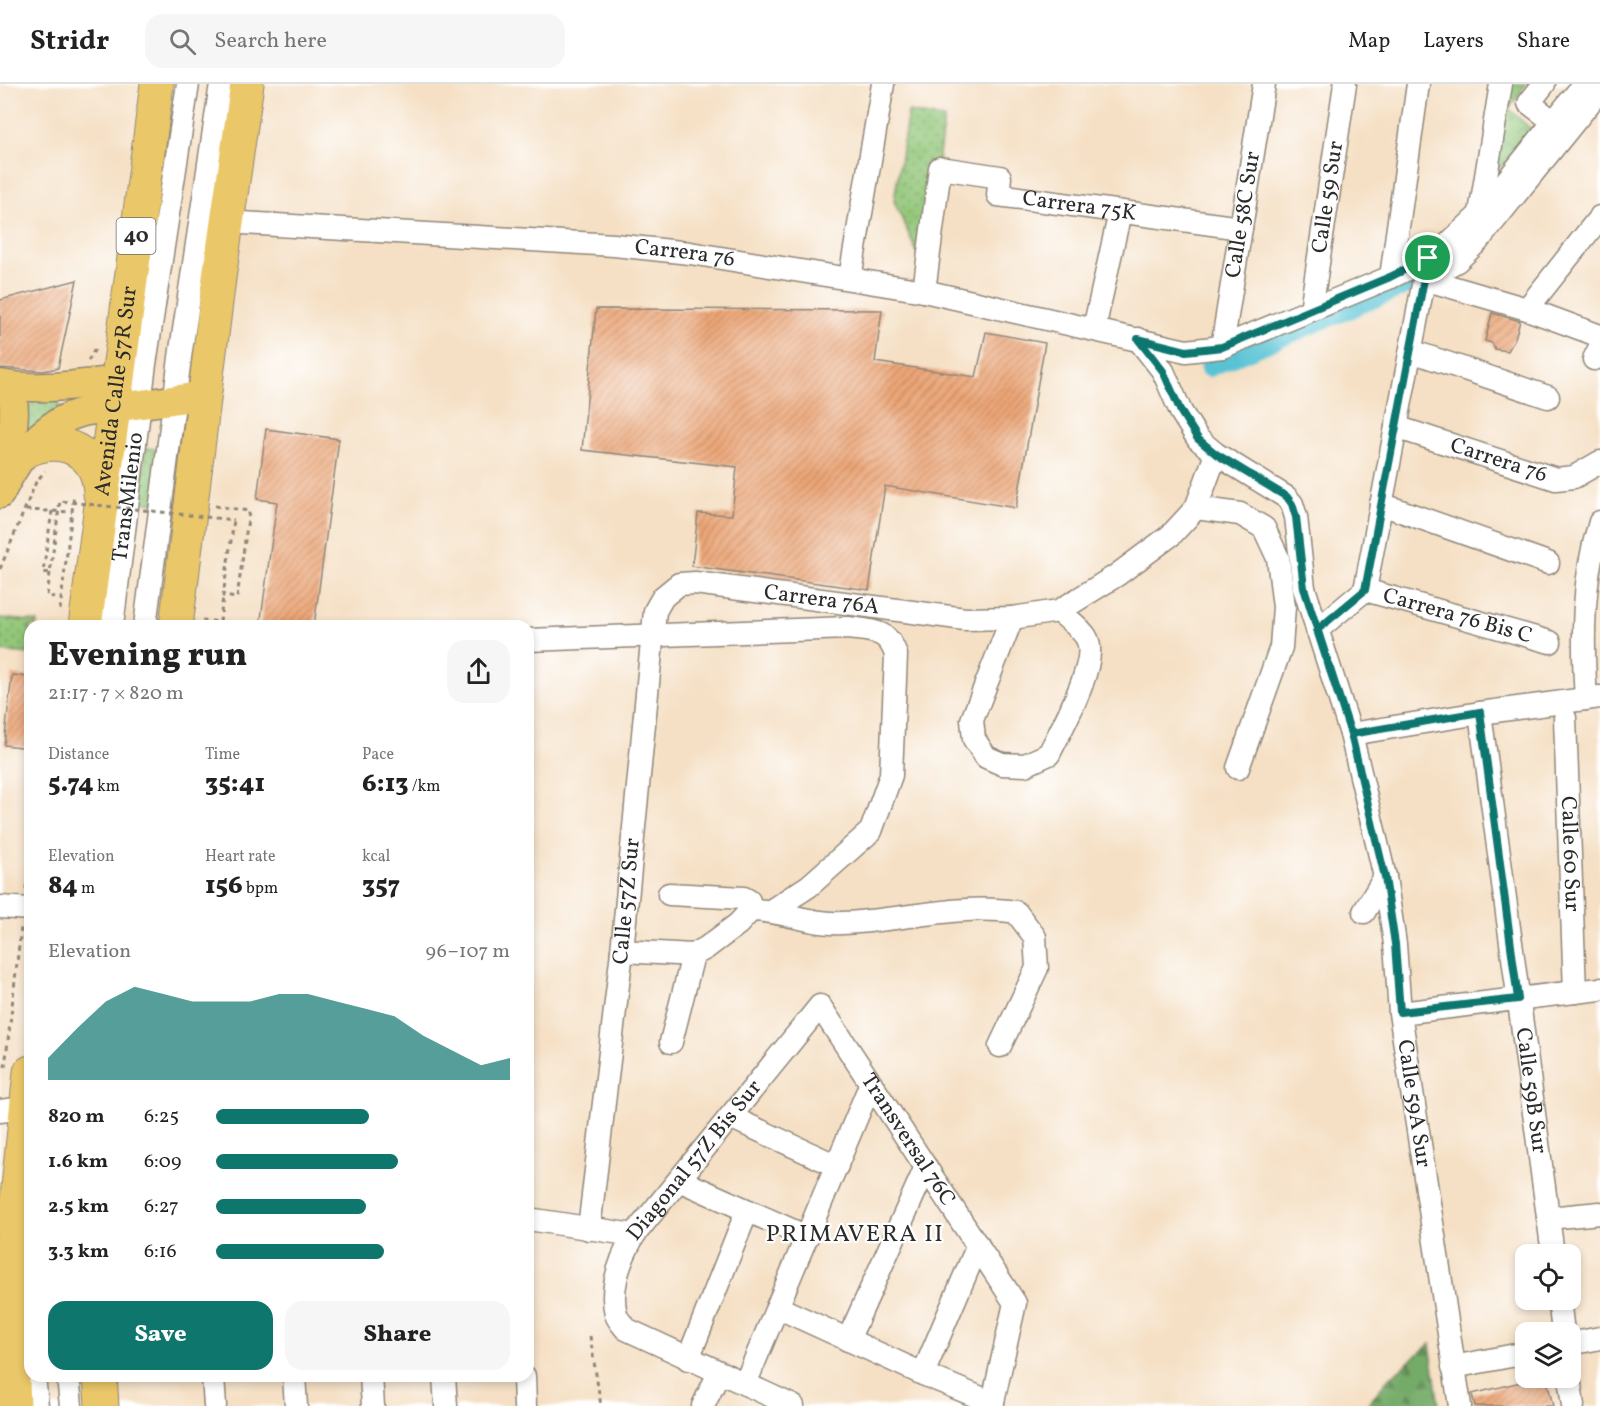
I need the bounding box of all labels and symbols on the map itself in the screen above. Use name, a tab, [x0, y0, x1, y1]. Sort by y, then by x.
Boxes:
street label: Calle 59 Sur	[1304, 139, 1352, 256]
street label: Calle 58C Sur	[1218, 149, 1269, 280]
street label: Carrera 75K	[1020, 183, 1139, 229]
road number: 40	[116, 218, 156, 254]
street label: Carrera 76	[633, 232, 737, 276]
pin	[1402, 232, 1453, 283]
street label: Avenida Calle 57R Sur	[87, 284, 145, 498]
street label: TransMilenio	[105, 430, 152, 564]
street label: Carrera 76	[1446, 430, 1551, 491]
street label: Carrera 76A	[762, 577, 881, 623]
street label: Carrera 76 Bis C	[1379, 580, 1536, 652]
street label: Calle 60 Sur	[1552, 795, 1588, 912]
street label: Calle 57Z Sur	[605, 837, 648, 966]
street label: Calle 59B Sur	[1507, 1026, 1555, 1156]
street label: Calle 59A Sur	[1389, 1038, 1439, 1169]
street label: Transversal 76C	[853, 1067, 963, 1212]
street label: Diagonal 57Z Bis Sur	[620, 1073, 769, 1248]
district label: PRIMAVERA II	[766, 1218, 944, 1252]

